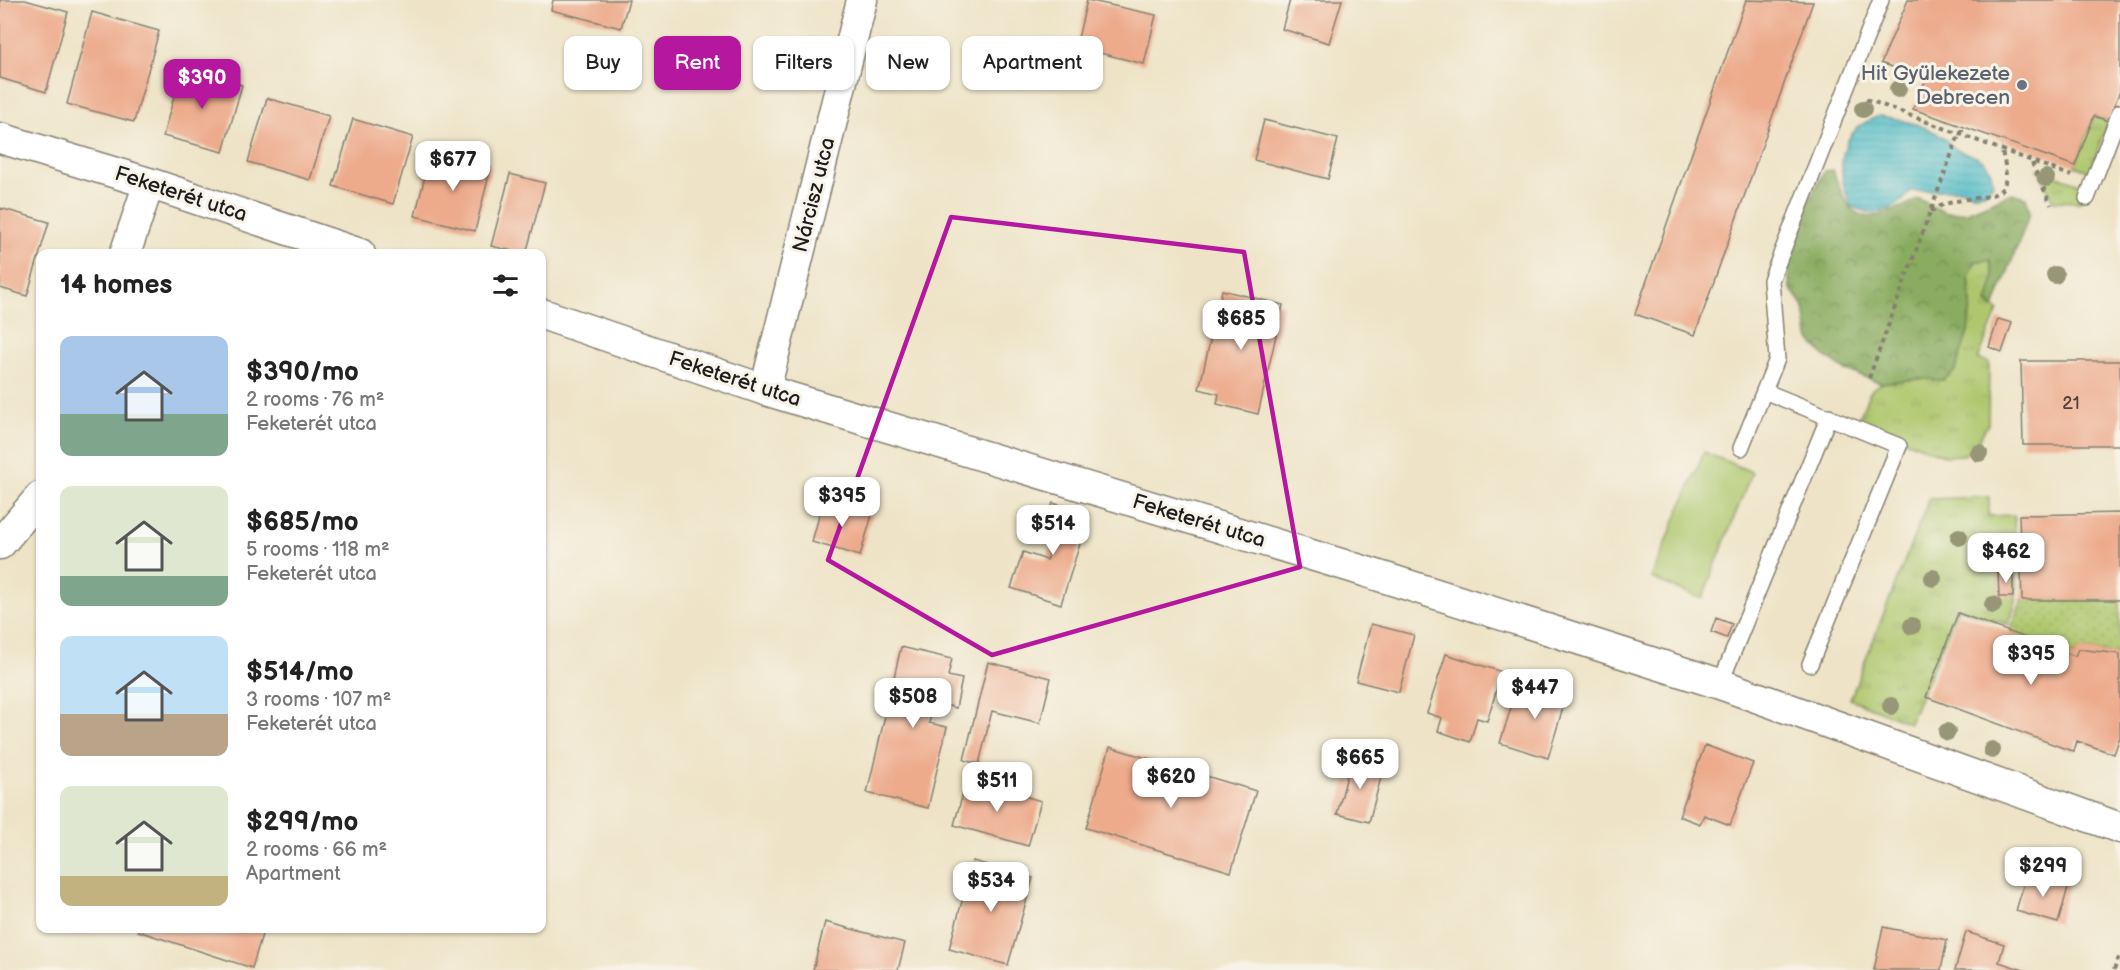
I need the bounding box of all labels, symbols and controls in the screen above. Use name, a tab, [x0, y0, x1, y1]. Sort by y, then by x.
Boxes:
chip: Buy	[564, 36, 642, 90]
chip: Rent	[654, 36, 741, 90]
chip: Filters	[753, 36, 854, 90]
chip: New	[866, 36, 950, 90]
chip: Apartment	[962, 36, 1103, 90]
pin: $390	[166, 59, 238, 110]
place label: Hit Gyülekezete Debrecen	[1861, 61, 2010, 110]
text: $390	[177, 66, 227, 90]
marker: Hit Gyülekezete Debrecen	[2015, 78, 2029, 92]
street label: Nárcisz utca	[788, 135, 840, 255]
pin: $677	[417, 141, 489, 192]
text: $677	[429, 148, 477, 172]
street label: Feketerét utca	[112, 161, 250, 227]
icon: filters	[489, 269, 522, 302]
text: 14 homes	[60, 270, 172, 301]
pin: $685	[1205, 300, 1277, 351]
text: $685	[1217, 307, 1265, 331]
street label: Feketerét utca	[666, 346, 804, 412]
text: $390/mo	[246, 357, 359, 388]
icon: home	[108, 360, 180, 432]
text: 2 rooms · 76 m²	[246, 388, 384, 412]
house number: 21	[2062, 393, 2080, 414]
text: Feketerét utca	[246, 412, 377, 436]
pin: $395	[806, 477, 878, 528]
text: $395	[818, 484, 866, 508]
street label: Feketerét utca	[1130, 489, 1268, 553]
pin: $514	[1017, 505, 1089, 556]
text: $685/mo	[246, 507, 359, 538]
icon: home	[108, 510, 180, 582]
text: $514	[1031, 512, 1075, 536]
pin: $462	[1970, 533, 2042, 584]
text: 5 rooms · 118 m²	[246, 538, 390, 562]
text: $462	[1981, 540, 2031, 564]
text: Feketerét utca	[246, 562, 377, 586]
pin: $395	[1995, 635, 2067, 686]
text: $395	[2007, 642, 2055, 666]
text: $514/mo	[246, 657, 354, 688]
icon: home	[108, 660, 180, 732]
pin: $447	[1499, 669, 1571, 720]
text: $447	[1511, 676, 1559, 700]
pin: $508	[877, 678, 949, 729]
text: $508	[888, 685, 938, 709]
text: 3 rooms · 107 m²	[246, 688, 391, 712]
text: Feketerét utca	[246, 712, 377, 736]
pin: $665	[1324, 739, 1396, 790]
text: $665	[1336, 746, 1384, 770]
pin: $620	[1135, 758, 1207, 809]
pin: $511	[961, 762, 1033, 813]
text: $620	[1146, 765, 1196, 789]
text: $511	[976, 769, 1018, 793]
text: $299/mo	[246, 807, 358, 838]
icon: home	[108, 810, 180, 882]
text: 2 rooms · 66 m²	[246, 838, 387, 862]
pin: $299	[2007, 847, 2079, 898]
text: $299	[2019, 854, 2067, 878]
text: Apartment	[246, 862, 341, 886]
pin: $534	[955, 862, 1027, 913]
text: $534	[967, 869, 1015, 893]

